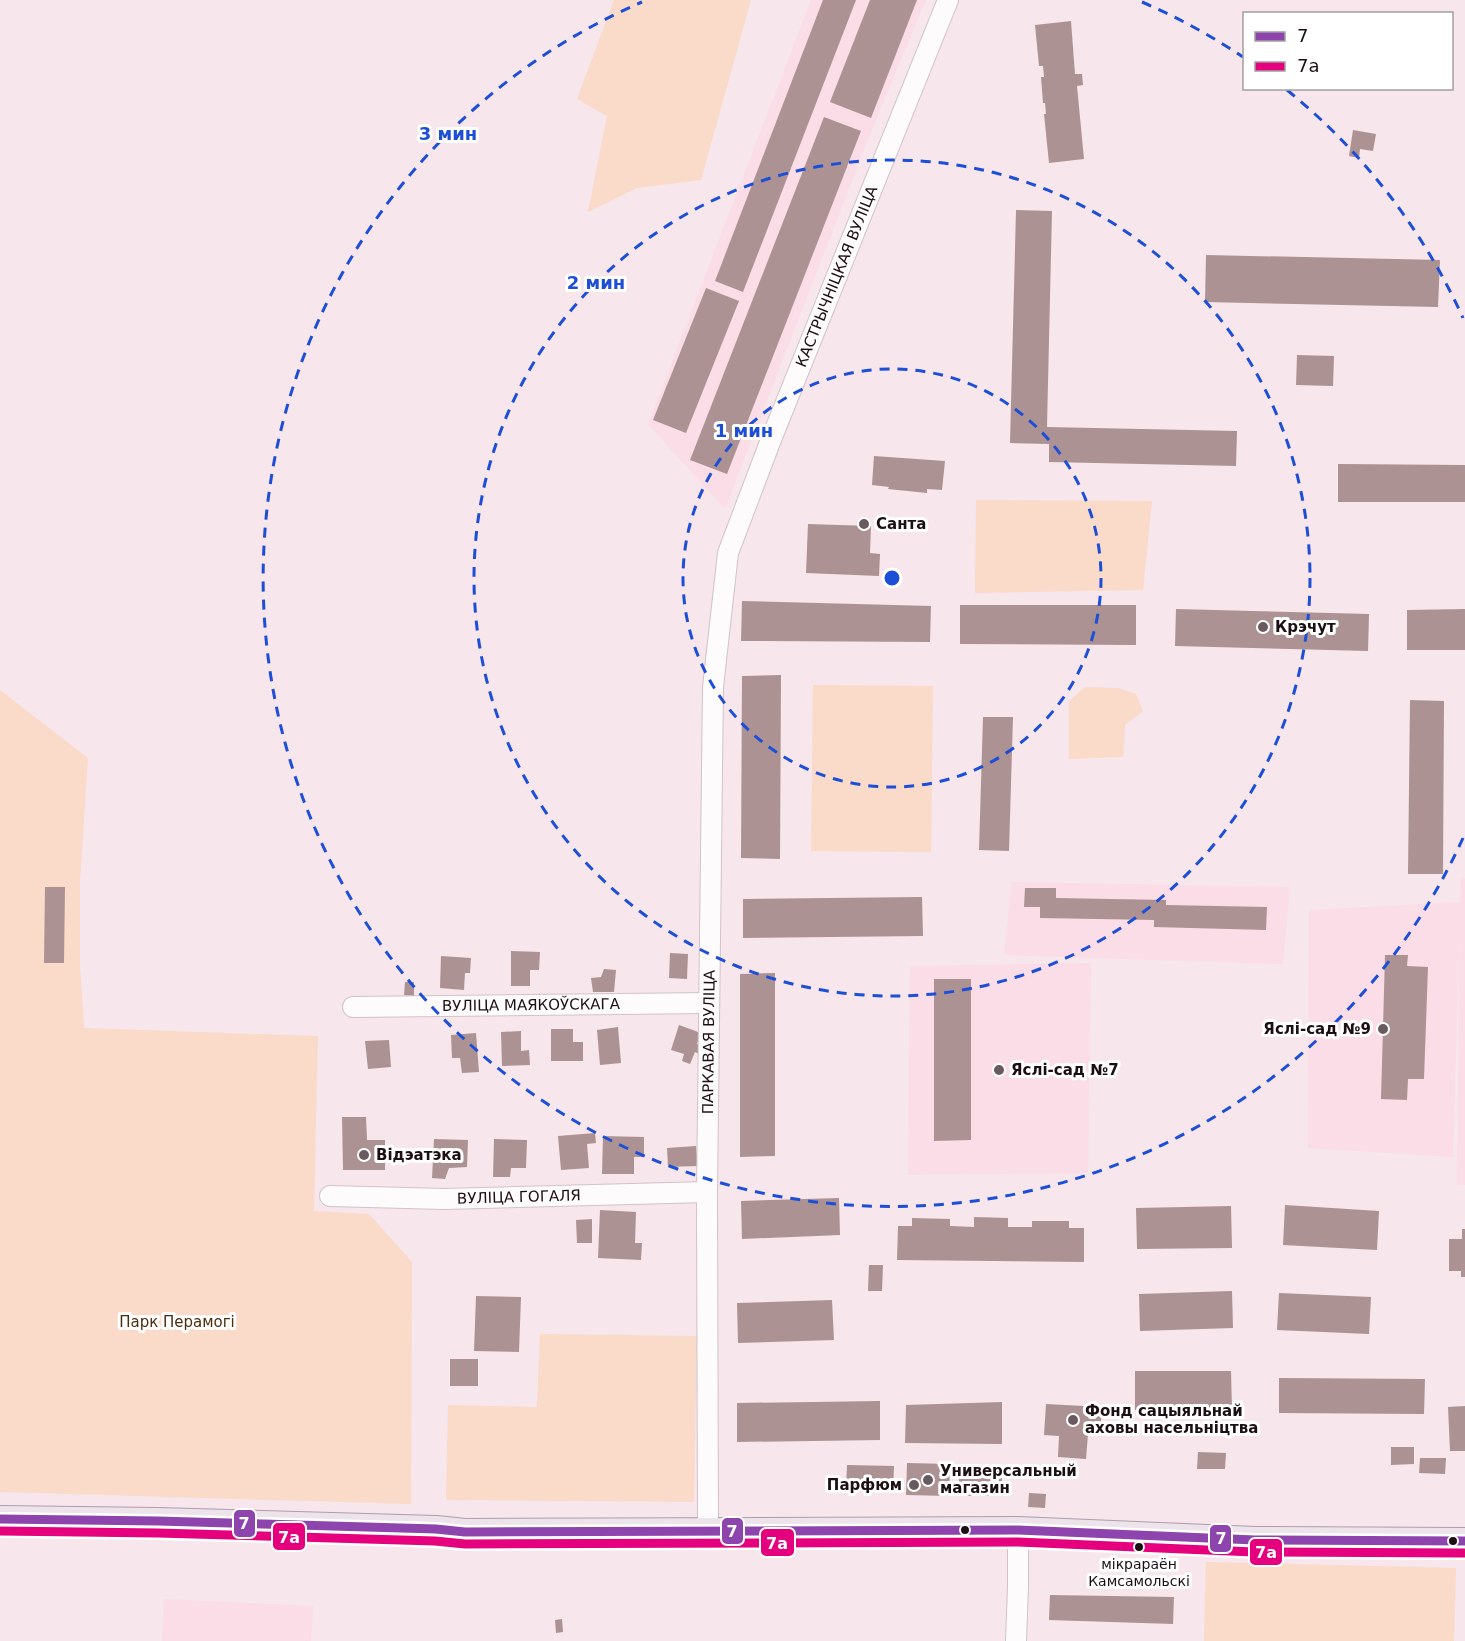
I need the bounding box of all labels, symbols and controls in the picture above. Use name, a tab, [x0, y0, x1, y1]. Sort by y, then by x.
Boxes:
legend	[1243, 12, 1453, 90]
text: 7	[1297, 25, 1308, 46]
text: 7а	[1297, 55, 1319, 76]
text: 3 мин	[419, 123, 477, 144]
street label: КАСТРЫЧНІЦКАЯ ВУЛІЦА	[792, 183, 881, 370]
text: 2 мин	[567, 272, 625, 293]
text: 1 мин	[715, 420, 773, 441]
place label: Санта	[876, 515, 926, 533]
marker: Санта	[857, 517, 871, 531]
centre of rings	[882, 568, 902, 588]
place label: Крэчут	[1275, 618, 1336, 636]
marker: Крэчут	[1256, 620, 1270, 634]
street label: ПАРКАВАЯ ВУЛІЦА	[699, 969, 719, 1114]
street label: ВУЛІЦА МАЯКОЎСКАГА	[442, 995, 621, 1015]
place label: Яслі-сад №9	[1263, 1020, 1371, 1038]
marker: Яслі-сад №9	[1376, 1022, 1390, 1036]
place label: Яслі-сад №7	[1011, 1061, 1119, 1079]
marker: Яслі-сад №7	[992, 1063, 1006, 1077]
place label: Відэатэка	[376, 1146, 462, 1164]
marker: Відэатэка	[357, 1148, 371, 1162]
street label: ВУЛІЦА ГОГАЛЯ	[457, 1186, 581, 1208]
park label: Парк Перамогі	[119, 1313, 235, 1331]
place label: Фонд сацыяльнай аховы насельніцтва	[1085, 1402, 1258, 1437]
marker: Фонд сацыяльнай аховы насельніцтва	[1066, 1413, 1080, 1427]
place label: Универсальный магазин	[940, 1462, 1077, 1497]
marker: Универсальный магазин	[921, 1473, 935, 1487]
place label: Парфюм	[827, 1476, 902, 1494]
marker: Парфюм	[907, 1478, 921, 1492]
line badge: 7	[233, 1509, 256, 1538]
text: 7	[238, 1514, 250, 1533]
line badge: 7	[721, 1517, 744, 1545]
line badge: 7а	[272, 1522, 306, 1551]
text: 7	[726, 1522, 738, 1541]
unlabelled marker	[959, 1524, 971, 1536]
line badge: 7	[1209, 1524, 1232, 1553]
text: 7а	[278, 1528, 300, 1547]
line badge: 7а	[760, 1528, 795, 1557]
text: 7	[1215, 1529, 1227, 1548]
text: 7а	[766, 1534, 788, 1553]
unlabelled marker	[1447, 1535, 1459, 1547]
line badge: 7а	[1249, 1538, 1283, 1566]
marker: мікрараён Камсамольскі	[1133, 1541, 1145, 1553]
text: 7а	[1255, 1543, 1277, 1562]
place label: мікрараён Камсамольскі	[1088, 1556, 1190, 1589]

